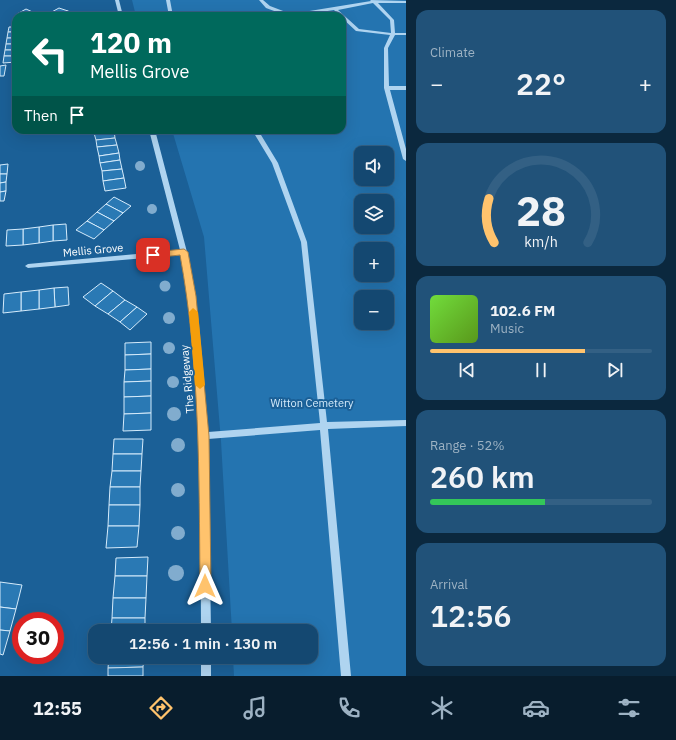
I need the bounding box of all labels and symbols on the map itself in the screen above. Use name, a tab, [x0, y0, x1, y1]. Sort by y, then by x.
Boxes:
pin	[136, 238, 170, 272]
street label: Mellis Grove	[62, 240, 124, 260]
street label: The Ridgeway	[177, 344, 197, 414]
park label: Witton Cemetery	[270, 396, 354, 410]
position arrow	[184, 565, 226, 607]
speed limit sign: 30	[12, 612, 64, 664]

